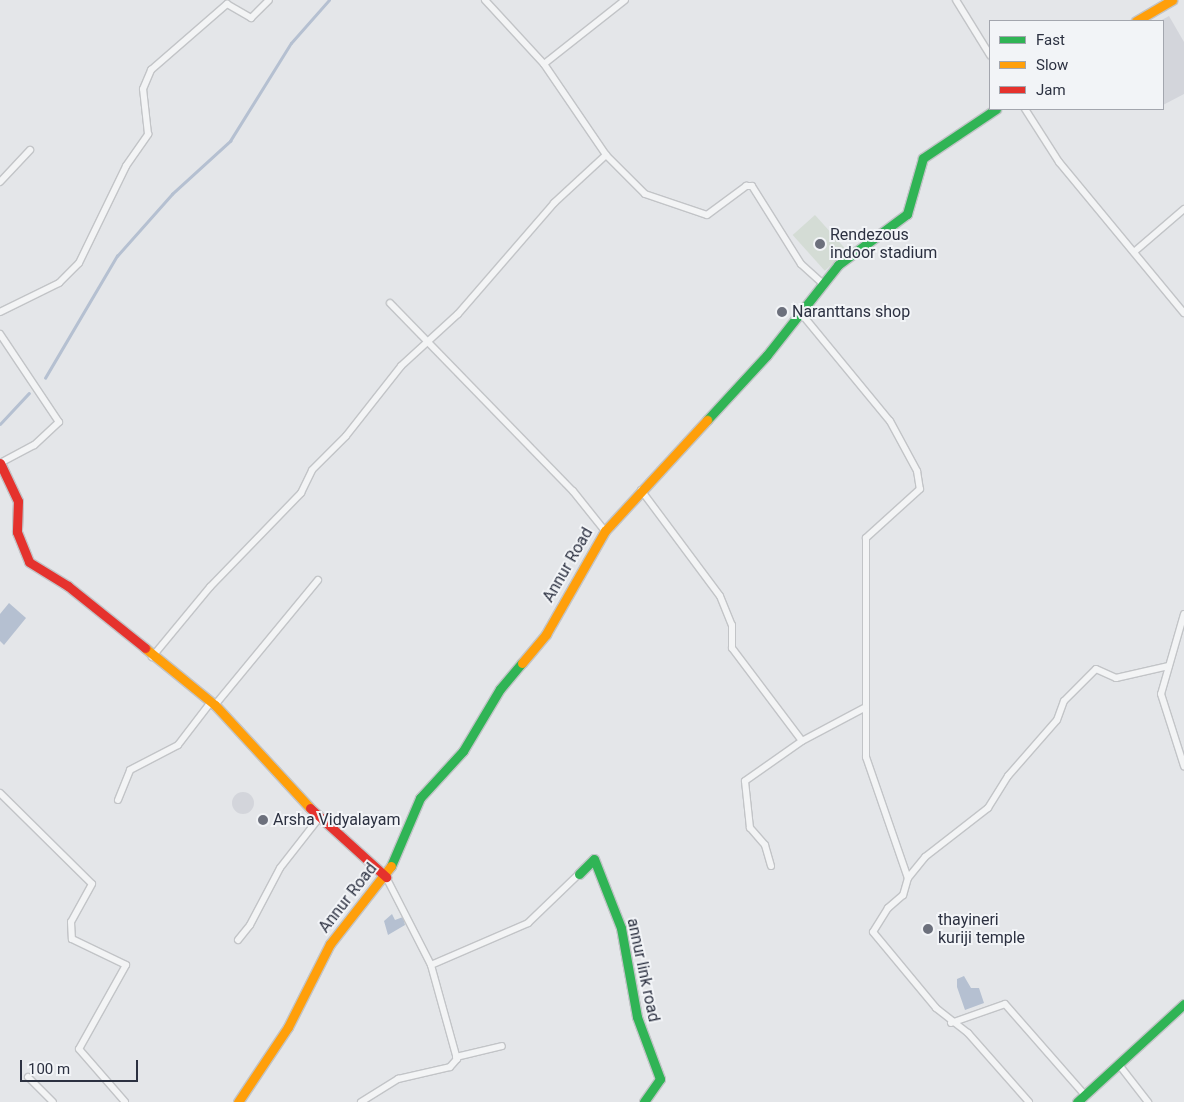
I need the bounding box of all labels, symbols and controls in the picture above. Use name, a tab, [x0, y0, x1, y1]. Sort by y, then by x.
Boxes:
legend	[989, 20, 1164, 110]
text: Fast	[1036, 31, 1065, 49]
text: Slow	[1036, 56, 1068, 74]
text: Jam	[1036, 81, 1066, 99]
place label: Rendezous indoor stadium	[830, 225, 937, 263]
marker: Rendezous indoor stadium	[814, 238, 826, 250]
place label: Naranttans shop	[792, 302, 910, 322]
marker: Naranttans shop	[776, 306, 788, 318]
street label: Annur Road	[539, 524, 597, 606]
place label: Arsha Vidyalayam	[273, 810, 401, 830]
marker: Arsha Vidyalayam	[257, 814, 269, 826]
street label: Annur Road	[315, 859, 381, 937]
place label: thayineri kuriji temple	[938, 910, 1025, 948]
street label: annur link road	[623, 916, 663, 1024]
marker: thayineri kuriji temple	[922, 923, 934, 935]
scale bar	[22, 1050, 140, 1082]
text: 100 m	[28, 1060, 70, 1078]

